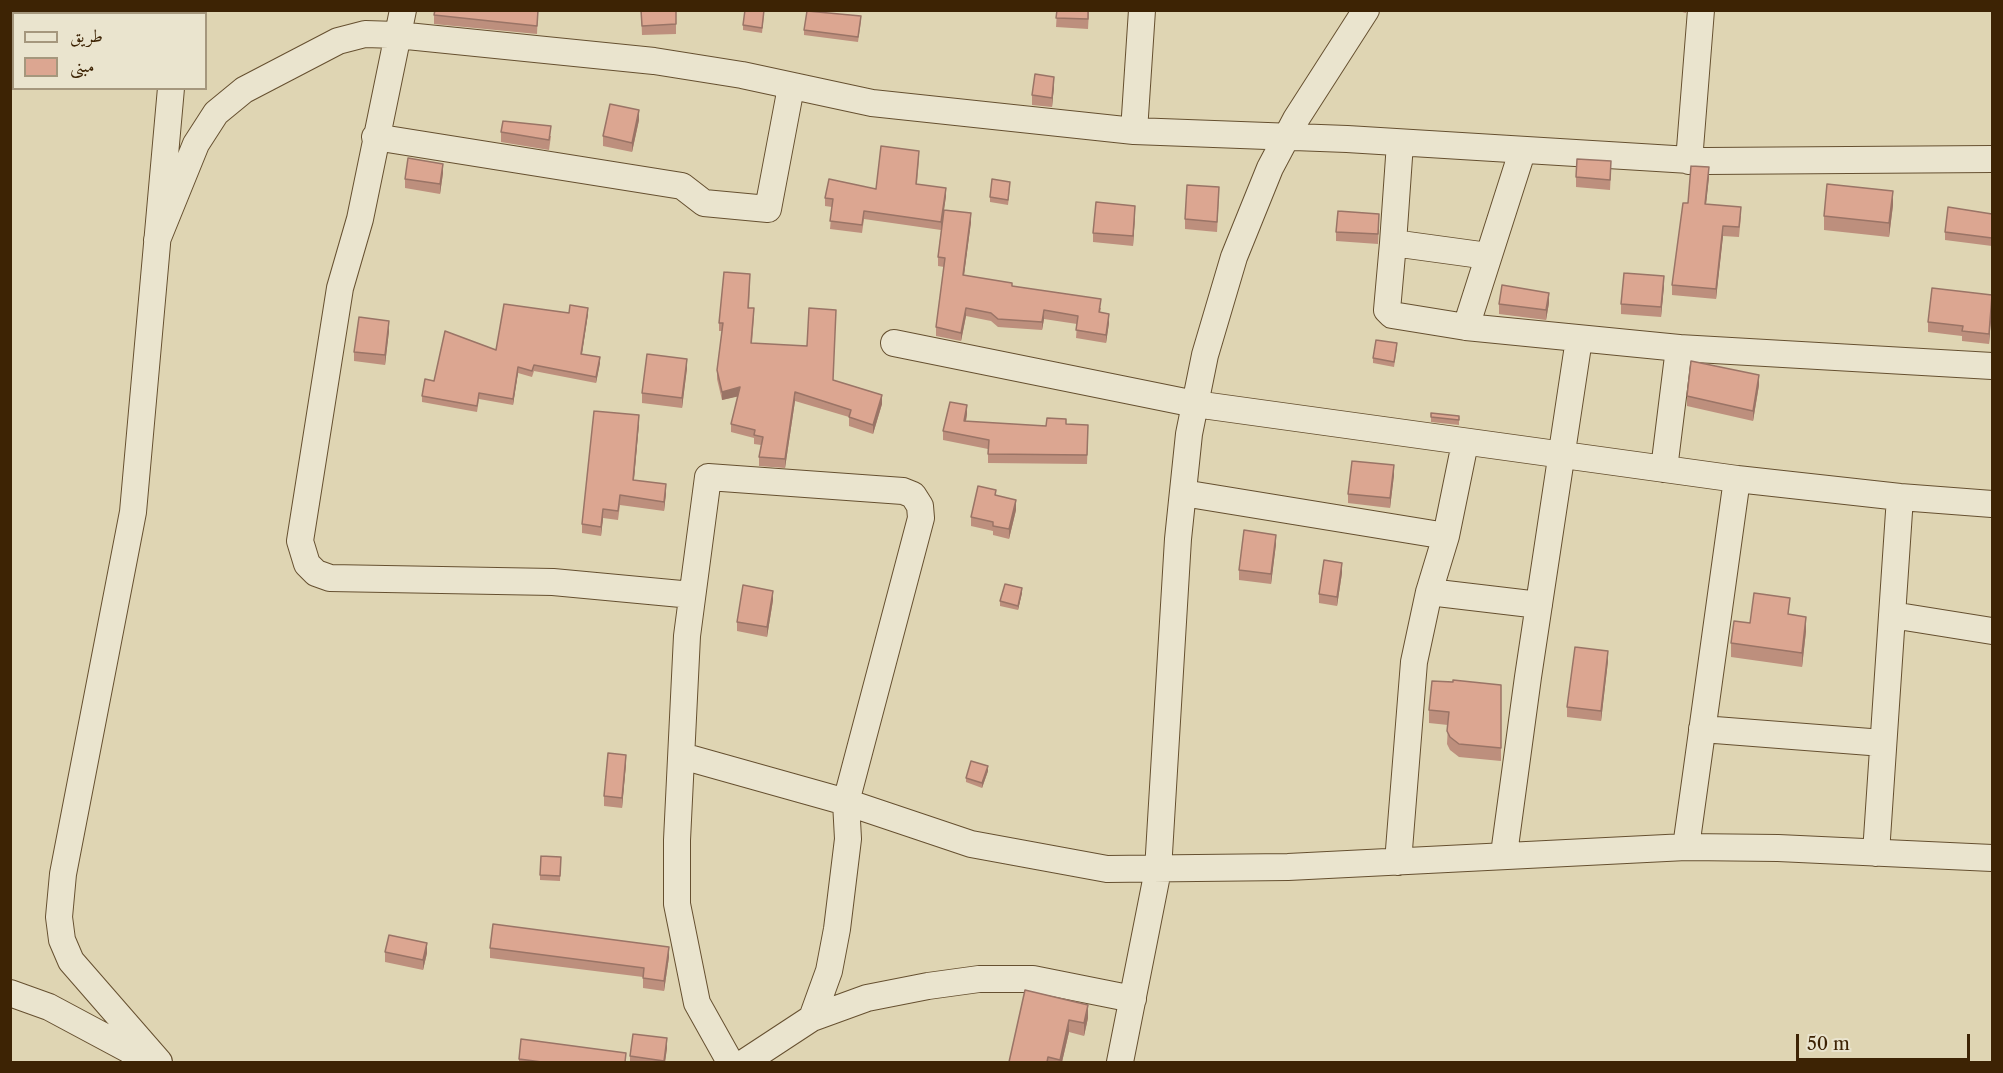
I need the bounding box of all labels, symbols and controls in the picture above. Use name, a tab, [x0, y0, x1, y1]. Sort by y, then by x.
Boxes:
legend	[12, 12, 207, 90]
text: طريق	[70, 25, 103, 47]
text: مبنى	[70, 55, 95, 77]
scale bar	[1799, 1022, 1973, 1060]
text: 50 m	[1807, 1033, 1850, 1055]

